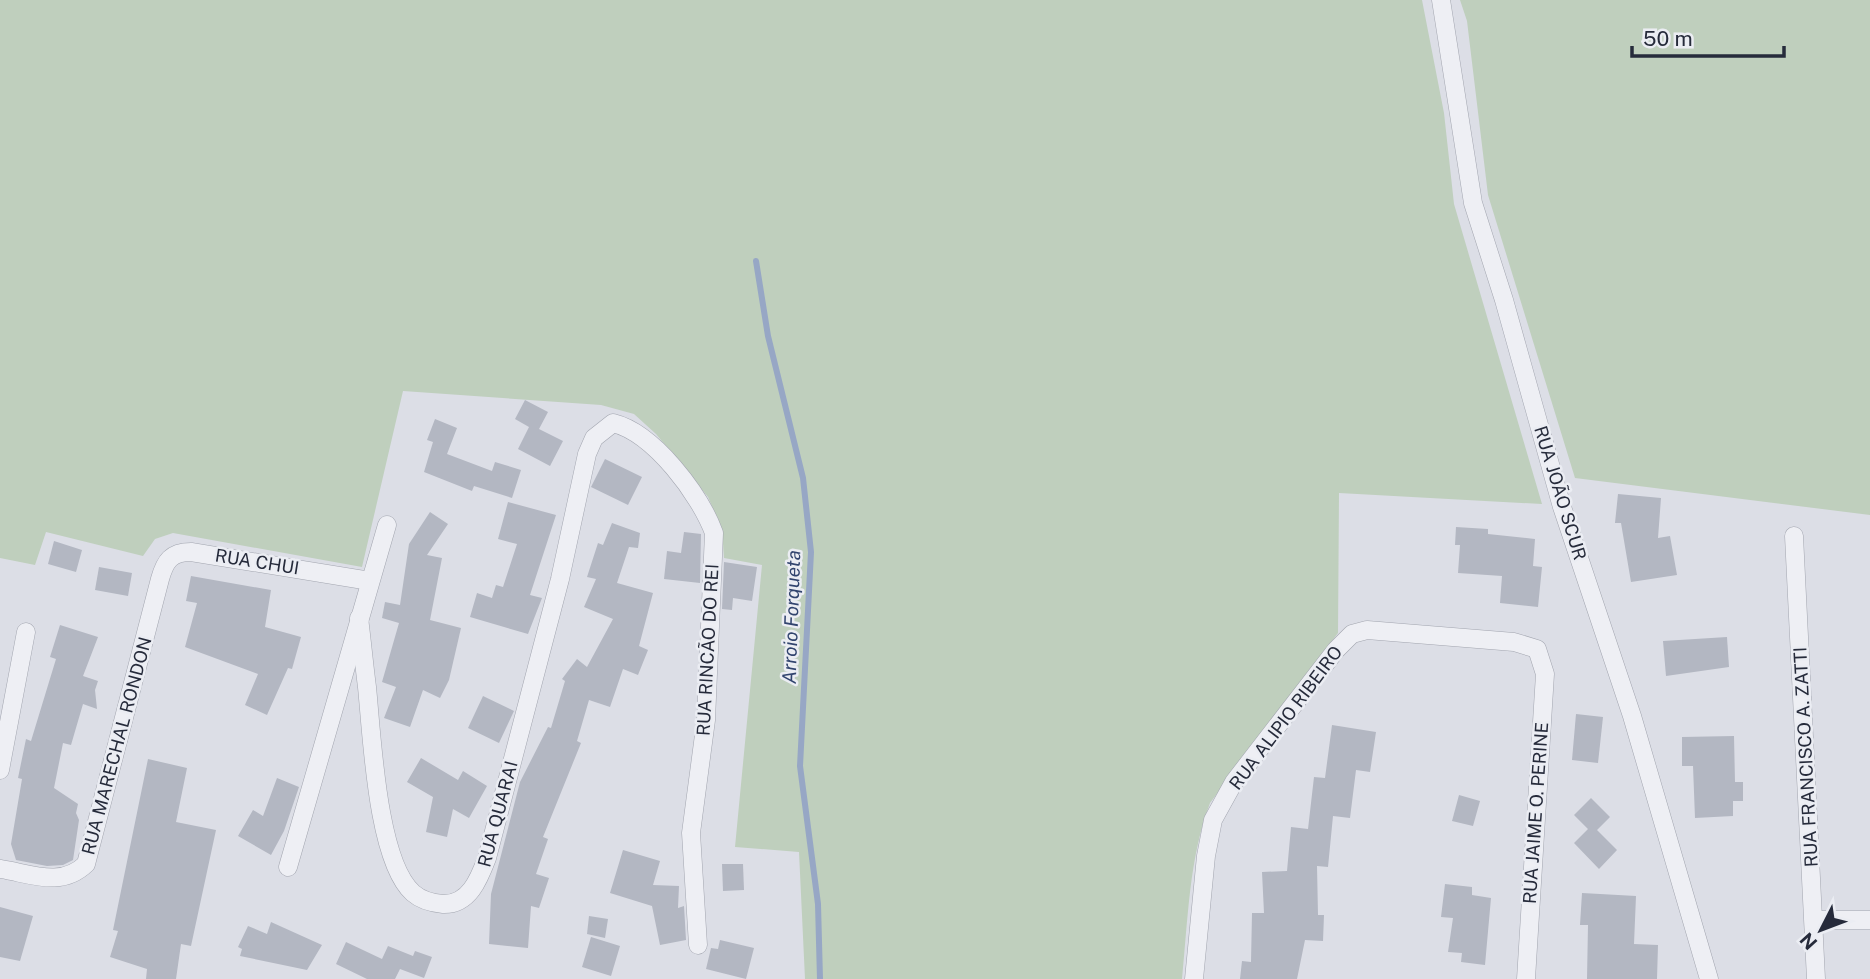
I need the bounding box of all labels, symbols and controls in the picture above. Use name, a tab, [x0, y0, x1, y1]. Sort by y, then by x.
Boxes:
scale bar	[1632, 14, 1784, 58]
text: 50 m	[1643, 26, 1693, 51]
street label: RUA JOÃO SCUR	[1530, 423, 1592, 563]
street label: RUA CHUI	[214, 545, 301, 579]
water label: Arroio Forqueta	[778, 550, 804, 684]
street label: RUA RINCÃO DO REI	[692, 563, 722, 737]
street label: RUA MARECHAL RONDON	[77, 635, 156, 857]
street label: RUA ALIPIO RIBEIRO	[1225, 642, 1346, 794]
street label: RUA FRANCISCO A. ZATTI	[1789, 646, 1822, 868]
street label: RUA JAIME O. PERINE	[1519, 721, 1552, 905]
street label: RUA QUARAI	[473, 758, 522, 869]
north arrow	[1786, 895, 1856, 965]
text: N	[1795, 928, 1822, 954]

